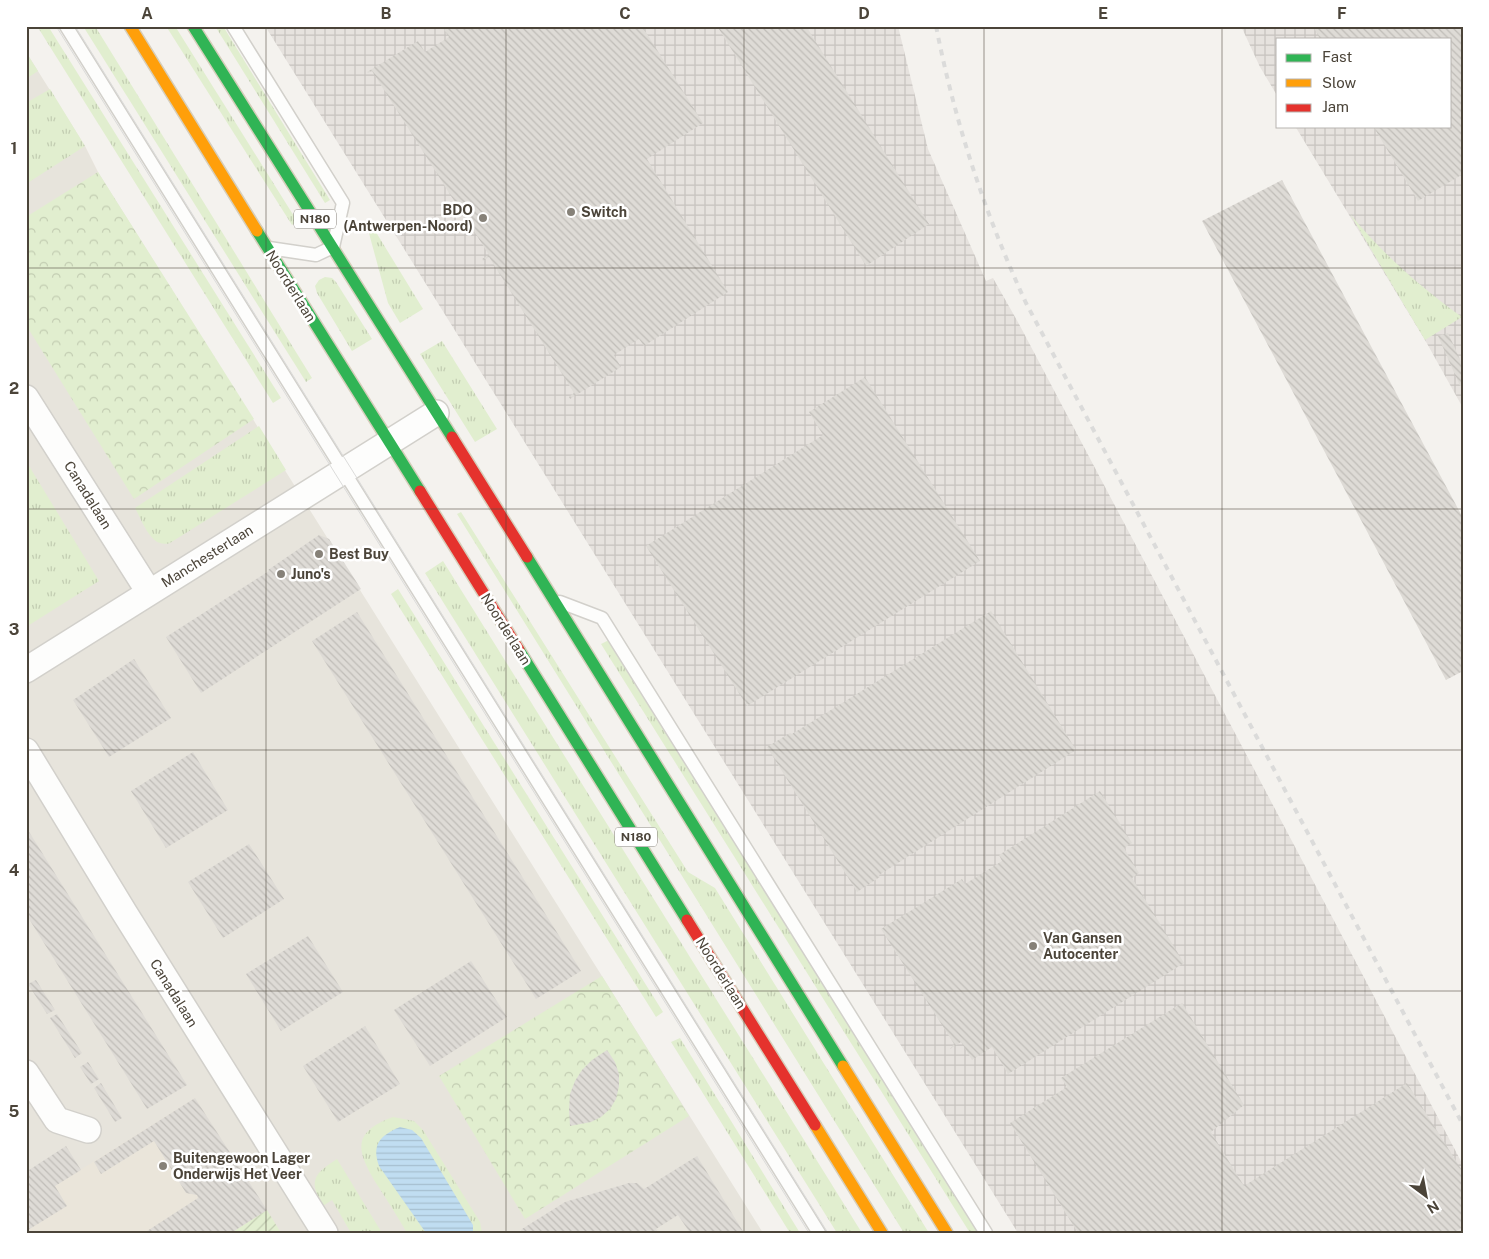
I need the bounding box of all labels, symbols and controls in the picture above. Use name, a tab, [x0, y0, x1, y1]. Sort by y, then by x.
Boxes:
text: A	[141, 4, 153, 23]
text: B	[381, 4, 392, 23]
text: C	[619, 4, 631, 23]
text: D	[858, 4, 870, 23]
text: E	[1098, 4, 1108, 23]
text: F	[1337, 4, 1347, 23]
legend	[1276, 38, 1452, 128]
text: Fast	[1322, 48, 1352, 65]
text: Slow	[1322, 74, 1357, 91]
text: Jam	[1322, 98, 1349, 115]
text: 1	[11, 139, 17, 158]
place label: BDO (Antwerpen-Noord)	[343, 202, 473, 234]
place label: Switch	[581, 204, 627, 220]
marker: Switch	[565, 206, 577, 218]
road number: N180	[294, 210, 336, 228]
marker: BDO (Antwerpen-Noord)	[477, 212, 489, 224]
street label: Noorderlaan	[263, 247, 319, 325]
text: 2	[9, 379, 19, 398]
street label: Canadalaan	[61, 458, 115, 532]
street label: Manchesterlaan	[158, 521, 256, 591]
place label: Best Buy	[329, 546, 389, 562]
marker: Best Buy	[313, 548, 325, 560]
place label: Juno's	[291, 566, 331, 582]
marker: Juno's	[275, 568, 287, 580]
street label: Noorderlaan	[478, 590, 534, 668]
text: 3	[9, 620, 19, 639]
road number: N180	[615, 828, 657, 846]
text: 4	[9, 861, 20, 880]
place label: Van Gansen Autocenter	[1043, 930, 1122, 962]
street label: Noorderlaan	[693, 934, 749, 1012]
marker: Van Gansen Autocenter	[1027, 940, 1039, 952]
street label: Canadalaan	[147, 956, 201, 1030]
text: 5	[9, 1102, 20, 1121]
place label: Buitengewoon Lager Onderwijs Het Veer	[173, 1150, 310, 1182]
marker: Buitengewoon Lager Onderwijs Het Veer	[157, 1160, 169, 1172]
north arrow	[1402, 1172, 1452, 1222]
text: N	[1424, 1197, 1442, 1217]

